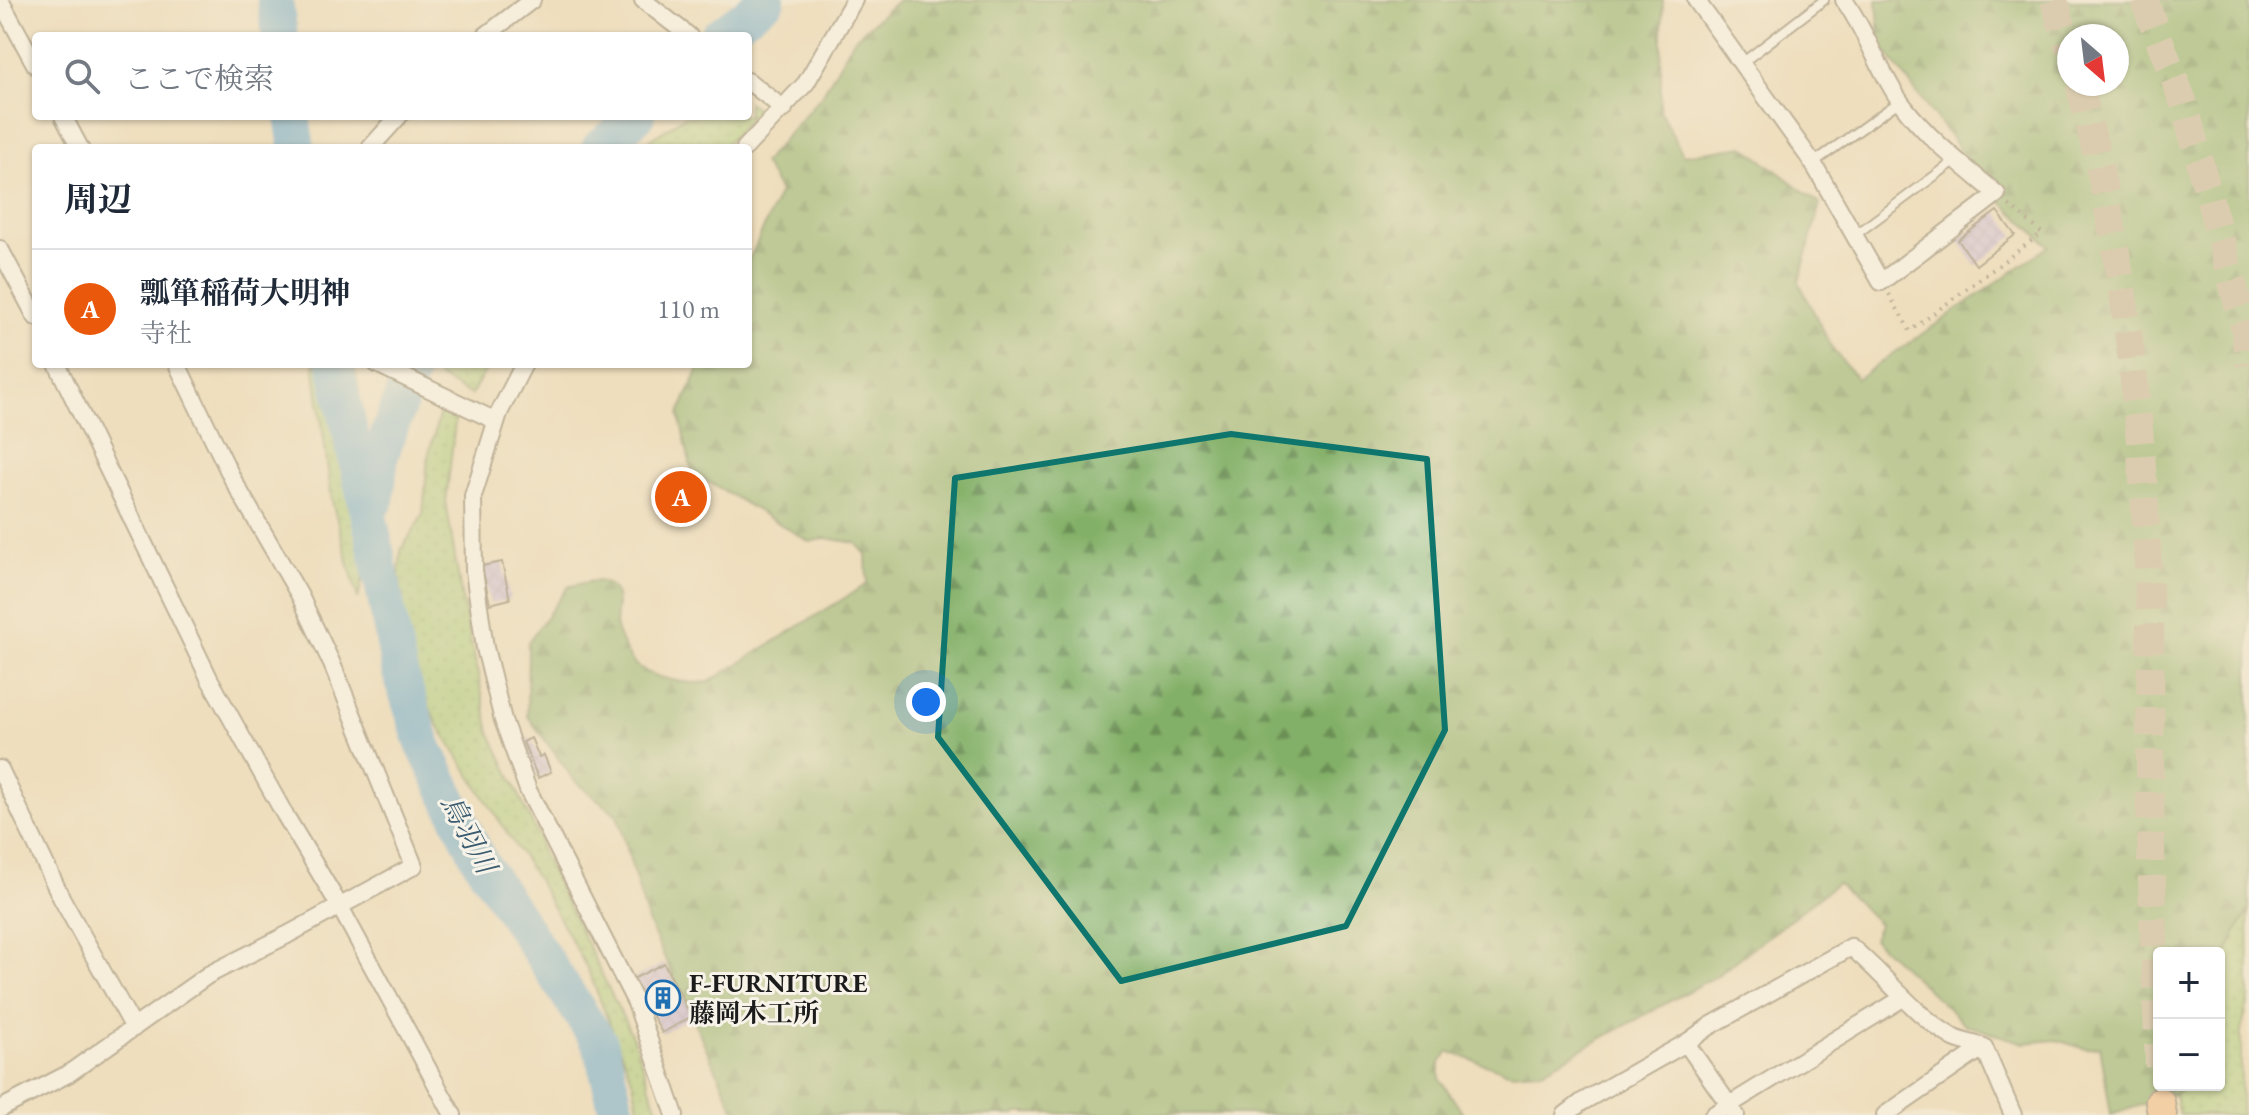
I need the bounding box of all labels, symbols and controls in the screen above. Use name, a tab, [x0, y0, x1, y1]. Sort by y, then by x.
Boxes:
north arrow	[2057, 24, 2129, 96]
search box	[32, 32, 752, 120]
icon: search	[60, 54, 104, 98]
text: ここで検索	[124, 59, 274, 98]
text: 周辺	[64, 177, 132, 221]
text: 瓢箪稲荷大明神	[140, 273, 350, 312]
text: A	[81, 292, 99, 326]
text: 110 m	[657, 292, 720, 326]
text: 寺社	[140, 316, 192, 350]
pin: A	[655, 467, 707, 527]
your location	[906, 682, 946, 722]
water label: 鳥羽川	[433, 788, 506, 882]
map controls	[2153, 947, 2225, 1091]
button: +	[2153, 947, 2225, 1019]
place label: F-FURNITURE 藤岡木工所	[689, 966, 867, 1030]
building icon: F-FURNITURE 藤岡木工所	[644, 979, 682, 1017]
button: −	[2153, 1019, 2225, 1091]

